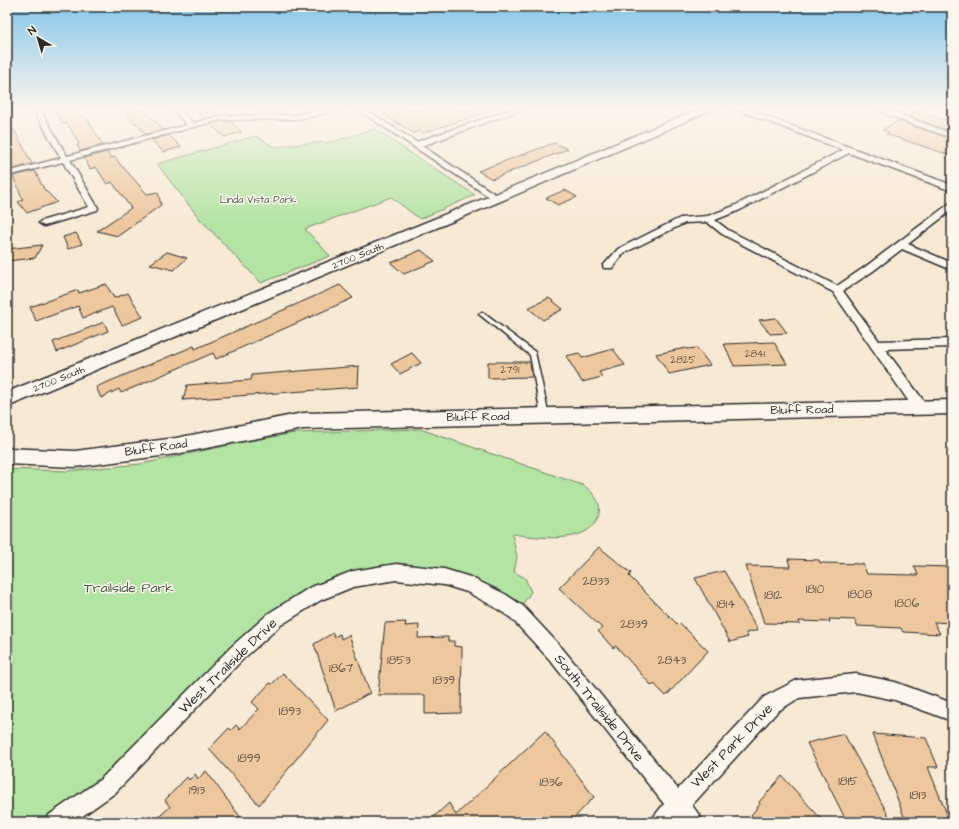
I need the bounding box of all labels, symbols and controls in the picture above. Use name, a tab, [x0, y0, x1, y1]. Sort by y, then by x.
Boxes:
north arrow	[18, 18, 58, 58]
text: N	[25, 22, 40, 39]
park label: Linda Vista Park	[220, 193, 296, 207]
street label: 2700 South	[330, 239, 386, 273]
house number: 2841	[745, 347, 766, 361]
house number: 2825	[670, 353, 696, 367]
street label: 2700 South	[31, 362, 87, 396]
house number: 2791	[501, 363, 520, 377]
street label: Bluff Road	[770, 401, 834, 419]
street label: Bluff Road	[446, 408, 510, 426]
street label: Bluff Road	[124, 435, 188, 461]
house number: 2833	[583, 573, 609, 590]
park label: Trailside Park	[84, 578, 174, 598]
house number: 1810	[806, 581, 825, 598]
house number: 1808	[848, 586, 873, 603]
house number: 1812	[764, 587, 782, 604]
house number: 1806	[895, 595, 920, 612]
house number: 1814	[716, 596, 736, 613]
street label: West Trailside Drive	[174, 613, 282, 718]
house number: 2839	[620, 616, 648, 633]
street label: South Trailside Drive	[549, 650, 649, 766]
house number: 1853	[387, 652, 411, 669]
house number: 2843	[658, 652, 686, 669]
house number: 1867	[329, 660, 354, 677]
house number: 1839	[433, 672, 455, 689]
street label: West Park Drive	[686, 699, 778, 793]
house number: 1893	[279, 703, 301, 720]
house number: 1899	[238, 750, 261, 767]
house number: 1815	[838, 773, 858, 790]
house number: 1836	[540, 774, 563, 791]
house number: 1913	[189, 782, 205, 799]
house number: 1813	[910, 787, 926, 804]

